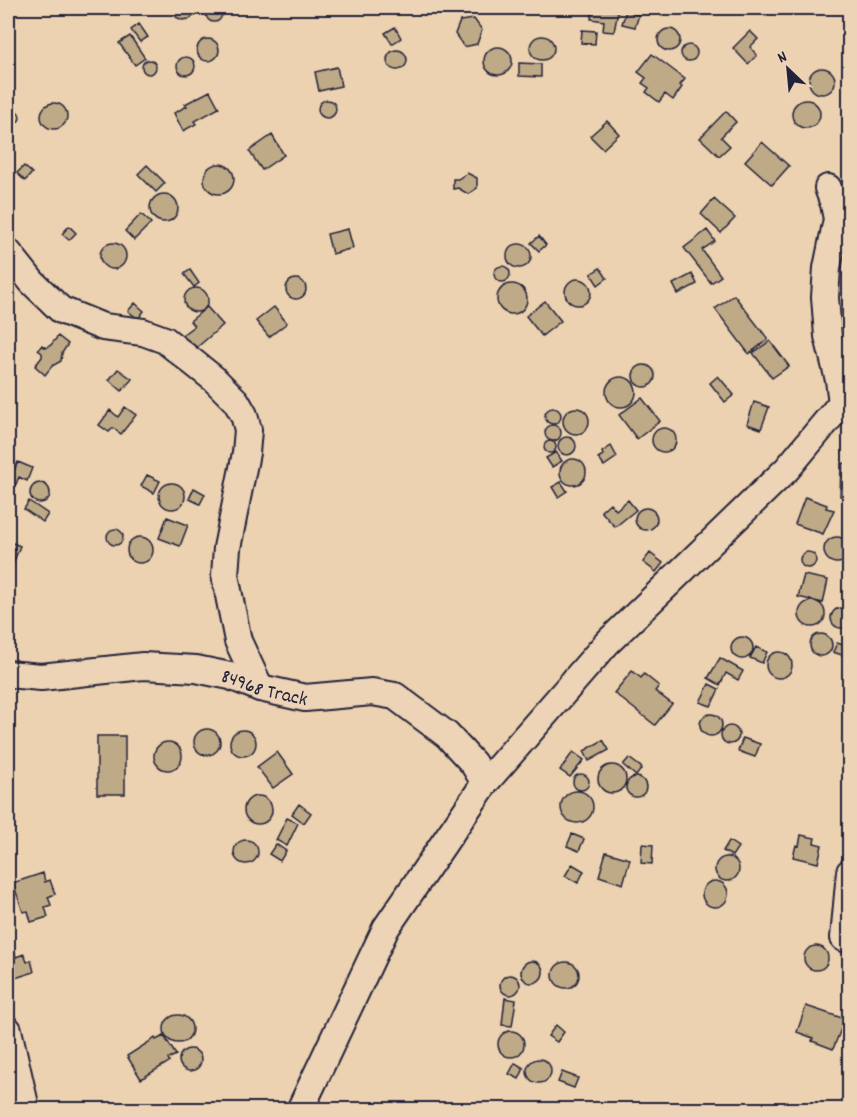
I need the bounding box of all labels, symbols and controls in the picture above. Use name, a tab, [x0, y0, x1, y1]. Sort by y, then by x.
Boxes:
north arrow	[758, 39, 818, 99]
text: N	[774, 46, 791, 70]
street label: 84968 Track	[219, 664, 310, 715]

